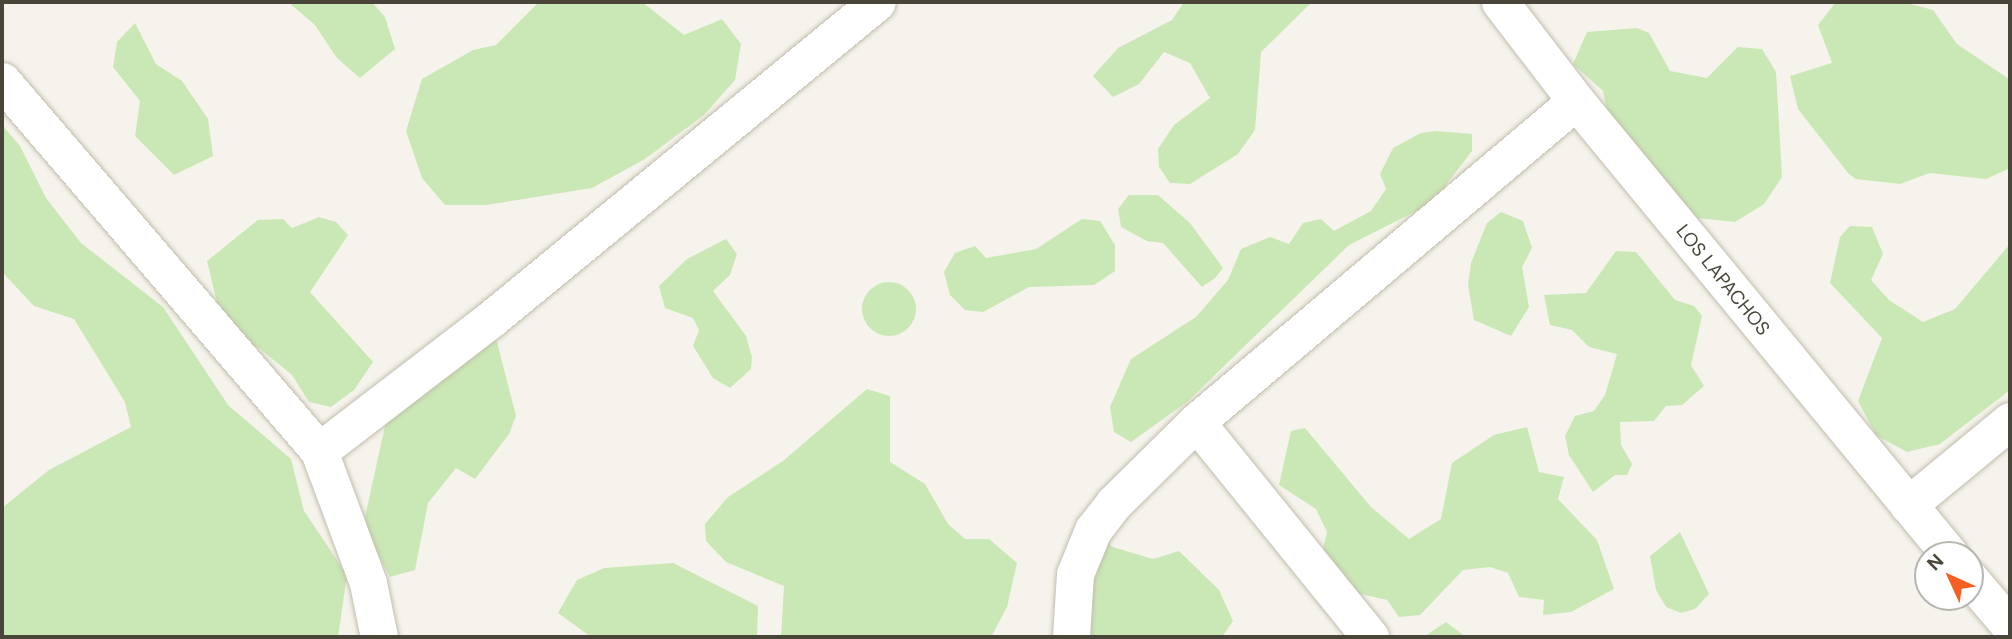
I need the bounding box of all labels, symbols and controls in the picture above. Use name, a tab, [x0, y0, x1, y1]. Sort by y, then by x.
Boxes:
street label: LOS LAPACHOS	[1671, 220, 1775, 340]
north arrow	[1914, 541, 1984, 611]
text: N	[1921, 548, 1949, 576]

